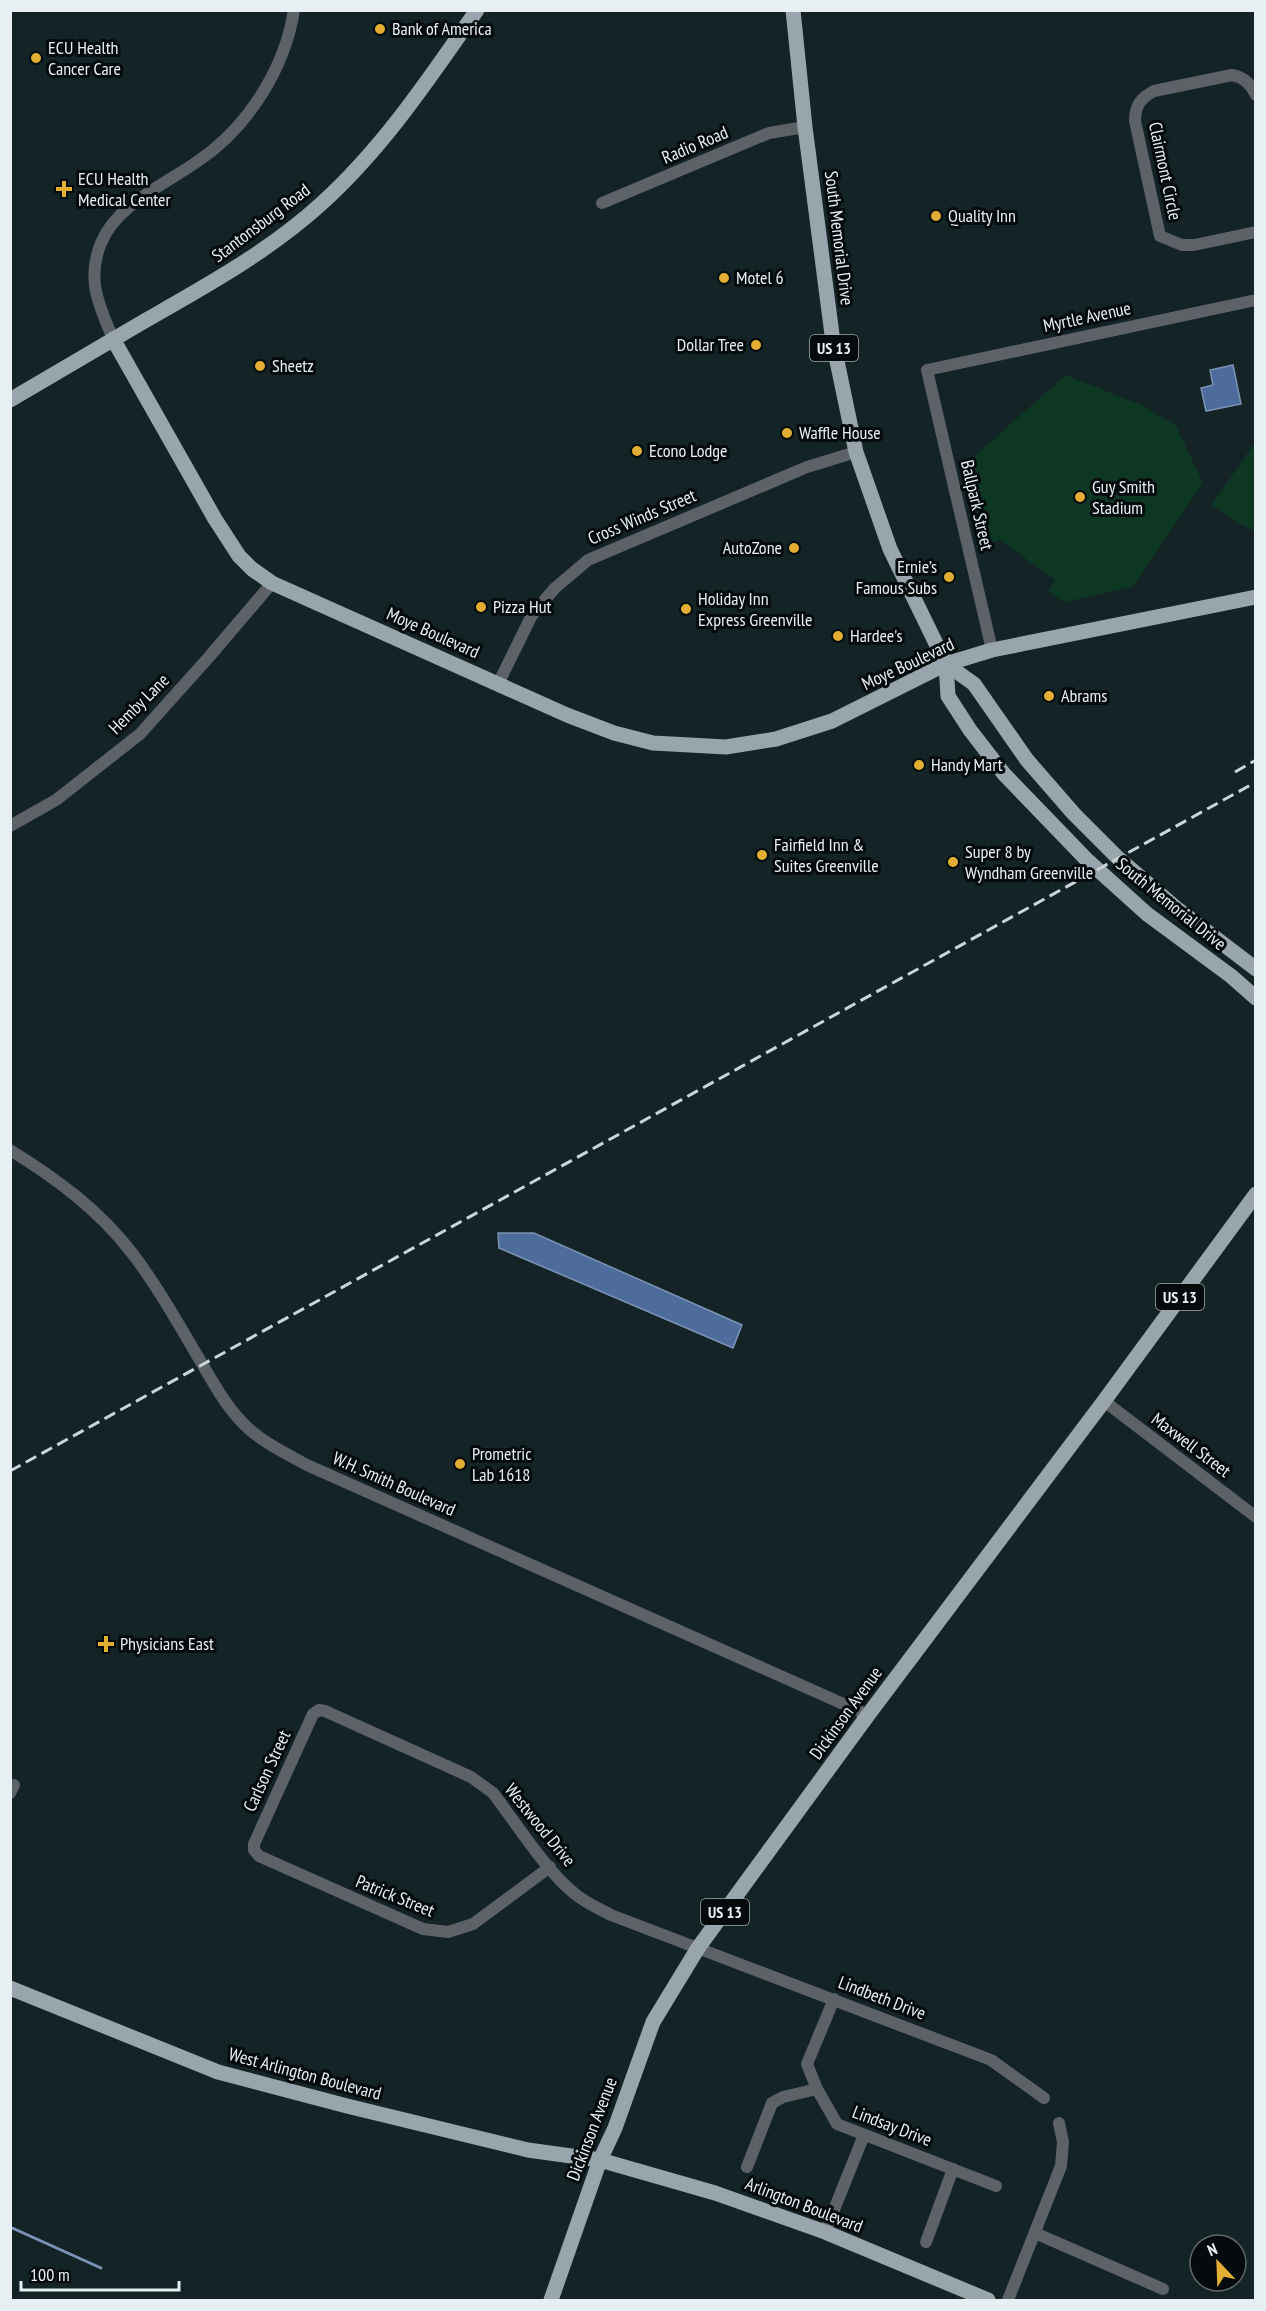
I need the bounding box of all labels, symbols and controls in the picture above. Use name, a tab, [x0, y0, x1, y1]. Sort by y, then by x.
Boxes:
place label: Bank of America	[392, 17, 492, 40]
marker: Bank of America	[373, 22, 387, 36]
place label: ECU Health Cancer Care	[48, 36, 121, 80]
marker: ECU Health Cancer Care	[29, 51, 43, 65]
street label: Radio Road	[658, 120, 731, 169]
street label: Clairmont Circle	[1144, 120, 1187, 222]
place label: ECU Health Medical Center	[78, 167, 171, 211]
street label: South Memorial Drive	[820, 169, 859, 306]
street label: Stantonsburg Road	[207, 178, 314, 267]
marker: ECU Health Medical Center	[55, 180, 73, 198]
place label: Quality Inn	[948, 204, 1016, 227]
marker: Quality Inn	[929, 209, 943, 223]
place label: Motel 6	[736, 266, 784, 289]
marker: Motel 6	[717, 271, 731, 285]
street label: Myrtle Avenue	[1041, 296, 1133, 337]
place label: Dollar Tree	[677, 333, 744, 356]
road number: US 13	[810, 335, 858, 361]
marker: Dollar Tree	[749, 338, 763, 352]
place label: Sheetz	[272, 354, 314, 377]
marker: Sheetz	[253, 359, 267, 373]
place label: Waffle House	[799, 421, 881, 444]
marker: Waffle House	[780, 426, 794, 440]
place label: Econo Lodge	[649, 439, 728, 462]
marker: Econo Lodge	[630, 444, 644, 458]
street label: Ballpark Street	[956, 458, 999, 552]
place label: Guy Smith Stadium	[1092, 475, 1155, 519]
street label: Cross Winds Street	[584, 483, 699, 550]
marker: Guy Smith Stadium	[1073, 490, 1087, 504]
place label: AutoZone	[723, 536, 782, 559]
marker: AutoZone	[787, 541, 801, 555]
place label: Ernie’s Famous Subs	[856, 555, 937, 599]
marker: Ernie’s Famous Subs	[942, 570, 956, 584]
place label: Holiday Inn Express Greenville	[698, 587, 812, 631]
place label: Pizza Hut	[493, 595, 551, 618]
marker: Pizza Hut	[474, 600, 488, 614]
street label: Moye Boulevard	[383, 602, 483, 663]
marker: Holiday Inn Express Greenville	[679, 602, 693, 616]
place label: Hardee's	[850, 624, 902, 647]
marker: Hardee's	[831, 629, 845, 643]
street label: Moye Boulevard	[858, 632, 958, 695]
street label: Hemby Lane	[104, 669, 174, 739]
place label: Abrams	[1061, 684, 1107, 707]
marker: Abrams	[1042, 689, 1056, 703]
place label: Handy Mart	[931, 753, 1003, 776]
marker: Handy Mart	[912, 758, 926, 772]
place label: Fairfield Inn & Suites Greenville	[774, 833, 879, 877]
place label: Super 8 by Wyndham Greenville	[965, 840, 1093, 884]
marker: Fairfield Inn & Suites Greenville	[755, 848, 769, 862]
street label: South Memorial Drive	[1112, 852, 1231, 955]
marker: Super 8 by Wyndham Greenville	[946, 855, 960, 869]
road number: US 13	[1156, 1284, 1204, 1310]
street label: Maxwell Street	[1147, 1407, 1236, 1482]
place label: Prometric Lab 1618	[472, 1442, 532, 1486]
street label: W.H. Smith Boulevard	[329, 1446, 459, 1521]
marker: Prometric Lab 1618	[453, 1457, 467, 1471]
place label: Physicians East	[120, 1632, 214, 1655]
marker: Physicians East	[97, 1635, 115, 1653]
street label: Dickinson Avenue	[804, 1662, 887, 1764]
street label: Carlson Street	[238, 1726, 295, 1815]
street label: Westwood Drive	[500, 1778, 581, 1871]
street label: Patrick Street	[353, 1869, 438, 1922]
road number: US 13	[701, 1899, 749, 1925]
street label: Lindbeth Drive	[835, 1970, 929, 2025]
street label: West Arlington Boulevard	[226, 2042, 384, 2105]
street label: Dickinson Avenue	[561, 2074, 622, 2184]
street label: Lindsay Drive	[849, 2100, 935, 2151]
street label: Arlington Boulevard	[742, 2172, 866, 2237]
north arrow	[1188, 2233, 1248, 2293]
text: N	[1204, 2238, 1220, 2260]
scale bar	[21, 2254, 178, 2292]
text: 100 m	[30, 2263, 70, 2286]

